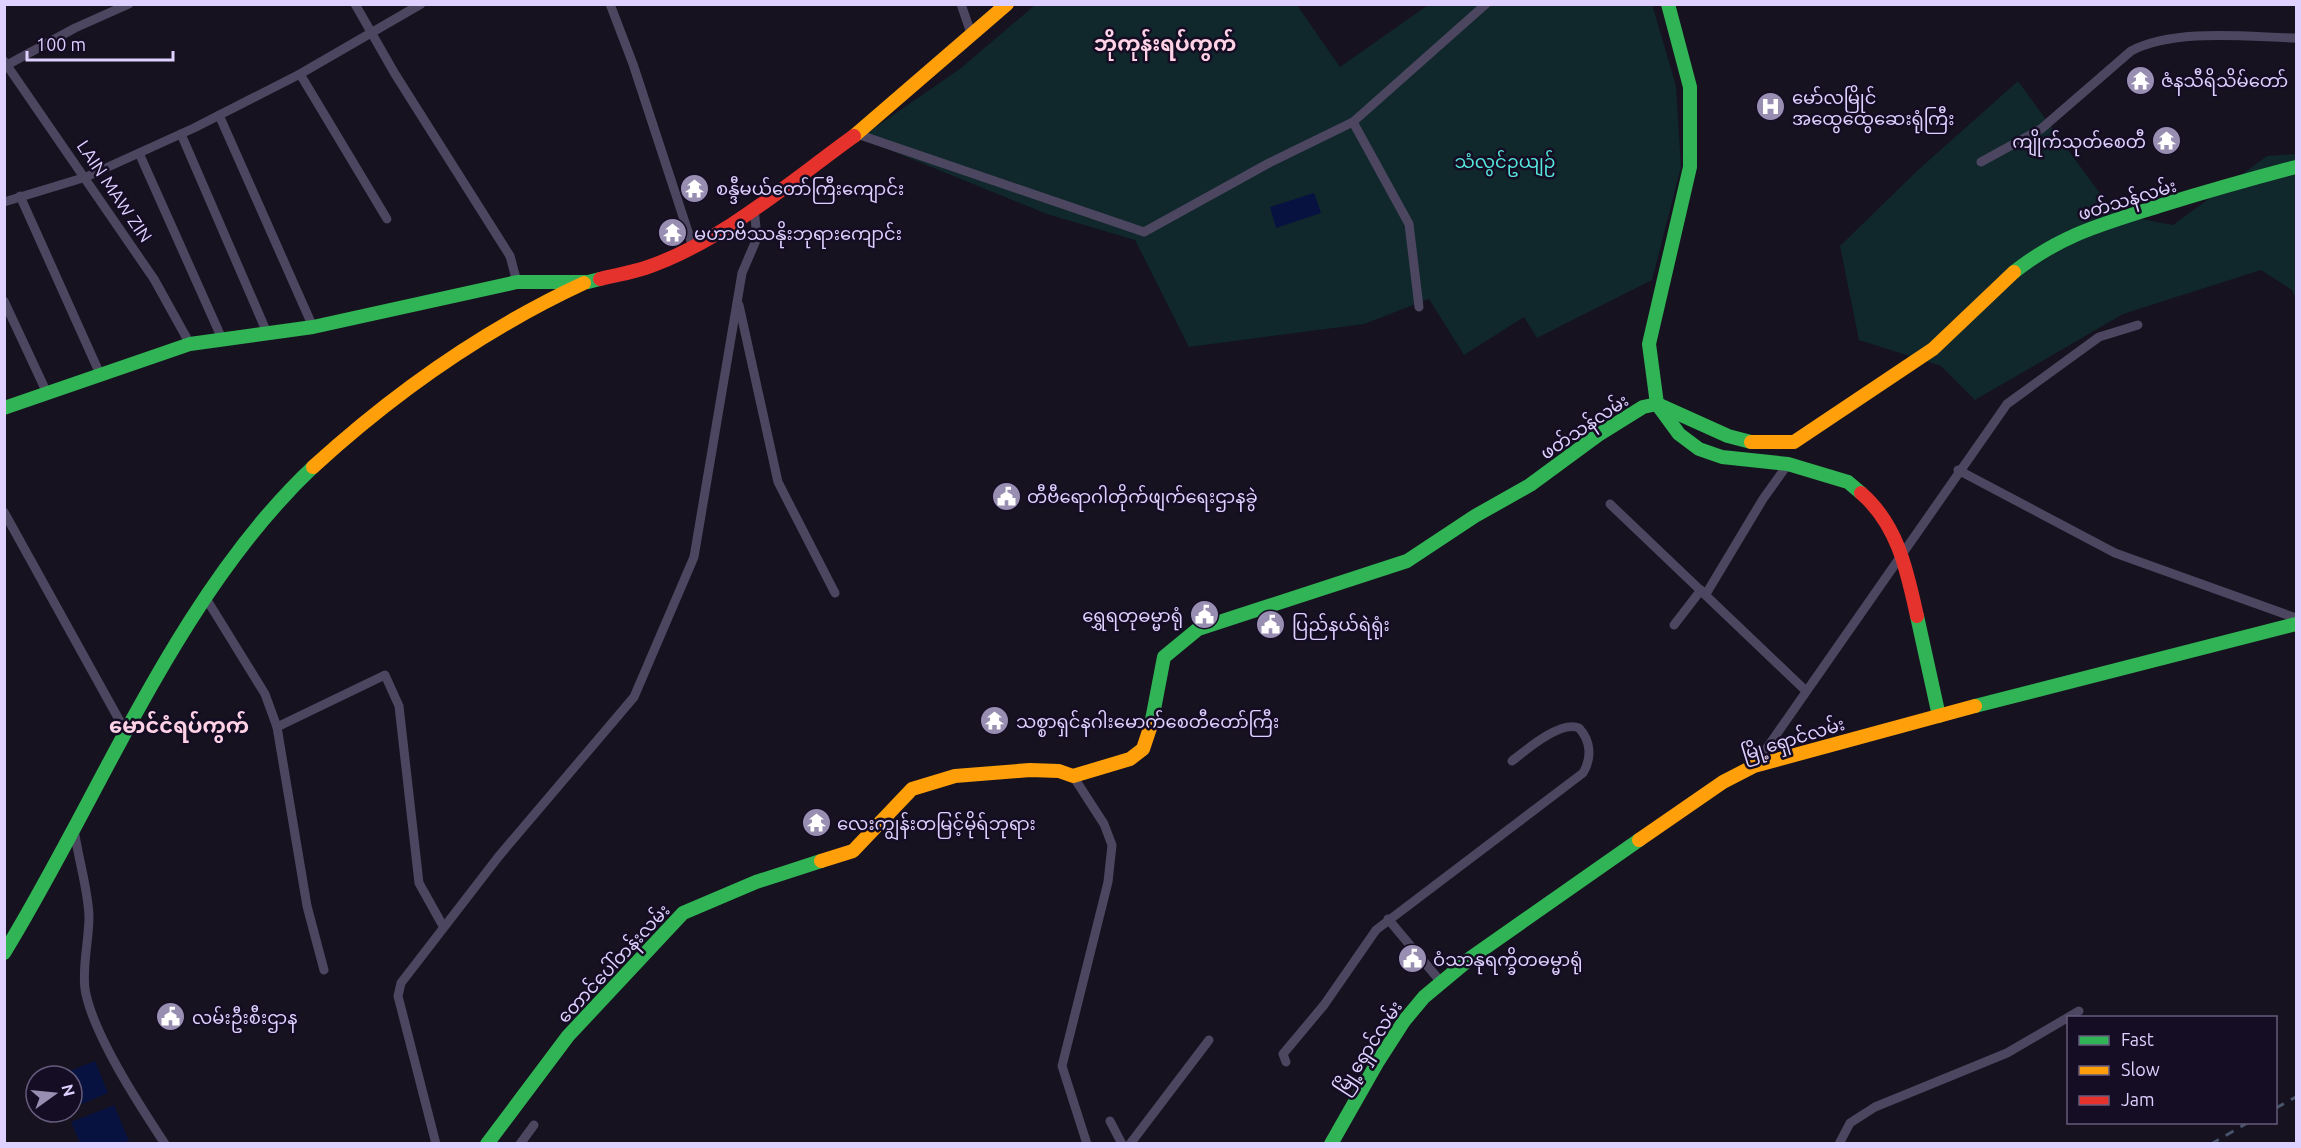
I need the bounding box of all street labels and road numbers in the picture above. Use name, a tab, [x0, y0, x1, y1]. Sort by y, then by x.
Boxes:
street label: LAIN MAW ZIN	[74, 136, 156, 246]
street label: ဖတ်သန်လမ်း	[2075, 173, 2180, 229]
street label: ဖတ်သန်လမ်း	[1535, 388, 1635, 468]
street label: မြို့ရှောင်လမ်း	[1738, 710, 1849, 769]
street label: တောင်ပေါ်တန်းလမ်း	[551, 898, 677, 1030]
street label: မြို့ရှောင်လမ်း	[1328, 995, 1410, 1100]

